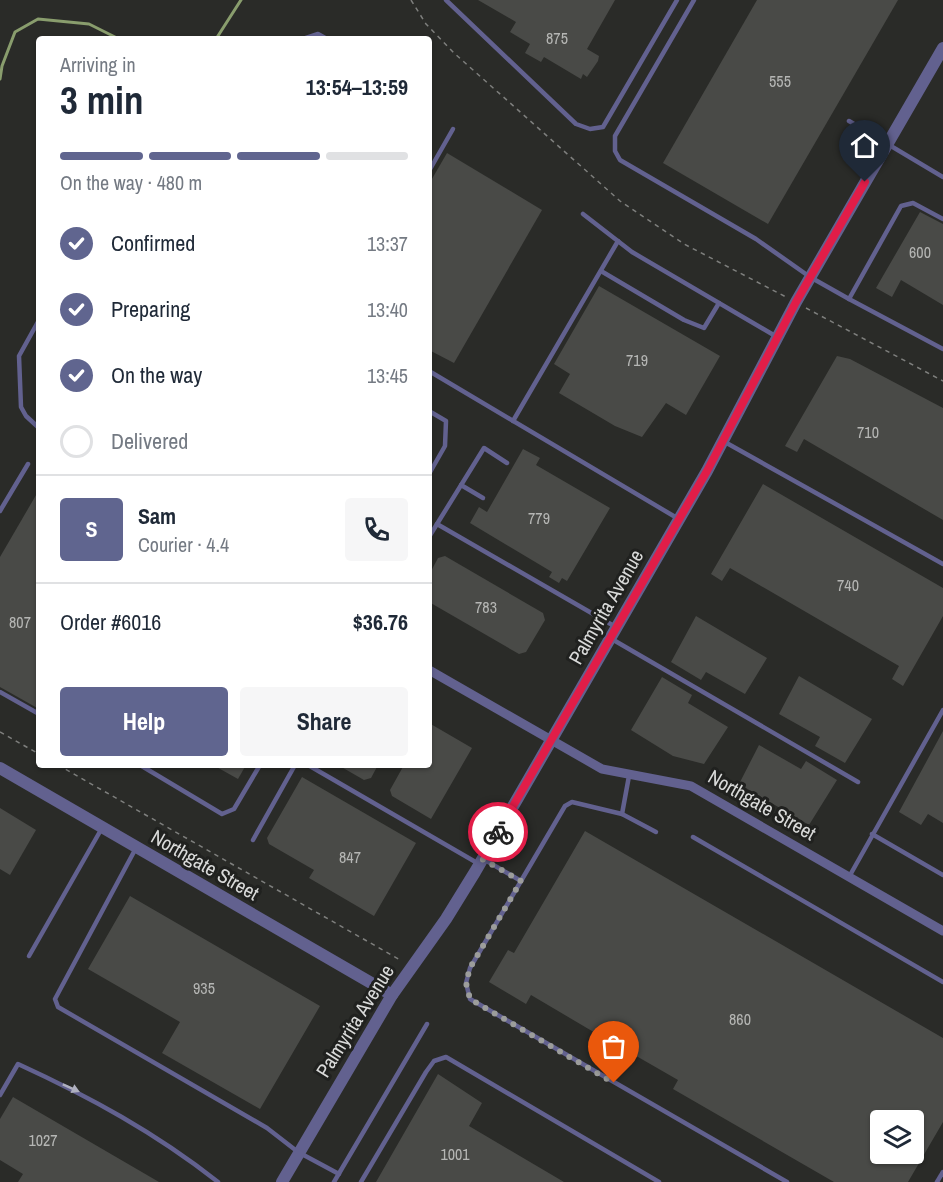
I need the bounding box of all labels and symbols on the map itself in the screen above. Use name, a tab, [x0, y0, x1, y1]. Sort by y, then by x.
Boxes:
house number: 875	[546, 27, 568, 49]
house number: 555	[769, 70, 791, 92]
pin	[839, 120, 890, 182]
house number: 600	[909, 241, 931, 263]
house number: 719	[626, 349, 648, 371]
house number: 710	[857, 421, 879, 443]
house number: 779	[528, 507, 550, 529]
street label: Palmyrita Avenue	[562, 544, 649, 669]
house number: 740	[837, 574, 859, 596]
house number: 783	[475, 596, 497, 618]
house number: 807	[9, 611, 31, 633]
street label: Northgate Street	[703, 763, 821, 847]
courier	[468, 802, 528, 862]
street label: Northgate Street	[146, 823, 264, 907]
house number: 847	[339, 846, 361, 868]
street label: Palmyrita Avenue	[309, 959, 400, 1082]
house number: 935	[193, 977, 215, 999]
house number: 860	[729, 1008, 751, 1030]
pin	[588, 1021, 639, 1083]
one-way arrow	[63, 1083, 81, 1093]
house number: 1027	[28, 1129, 58, 1151]
house number: 1001	[440, 1143, 470, 1165]

